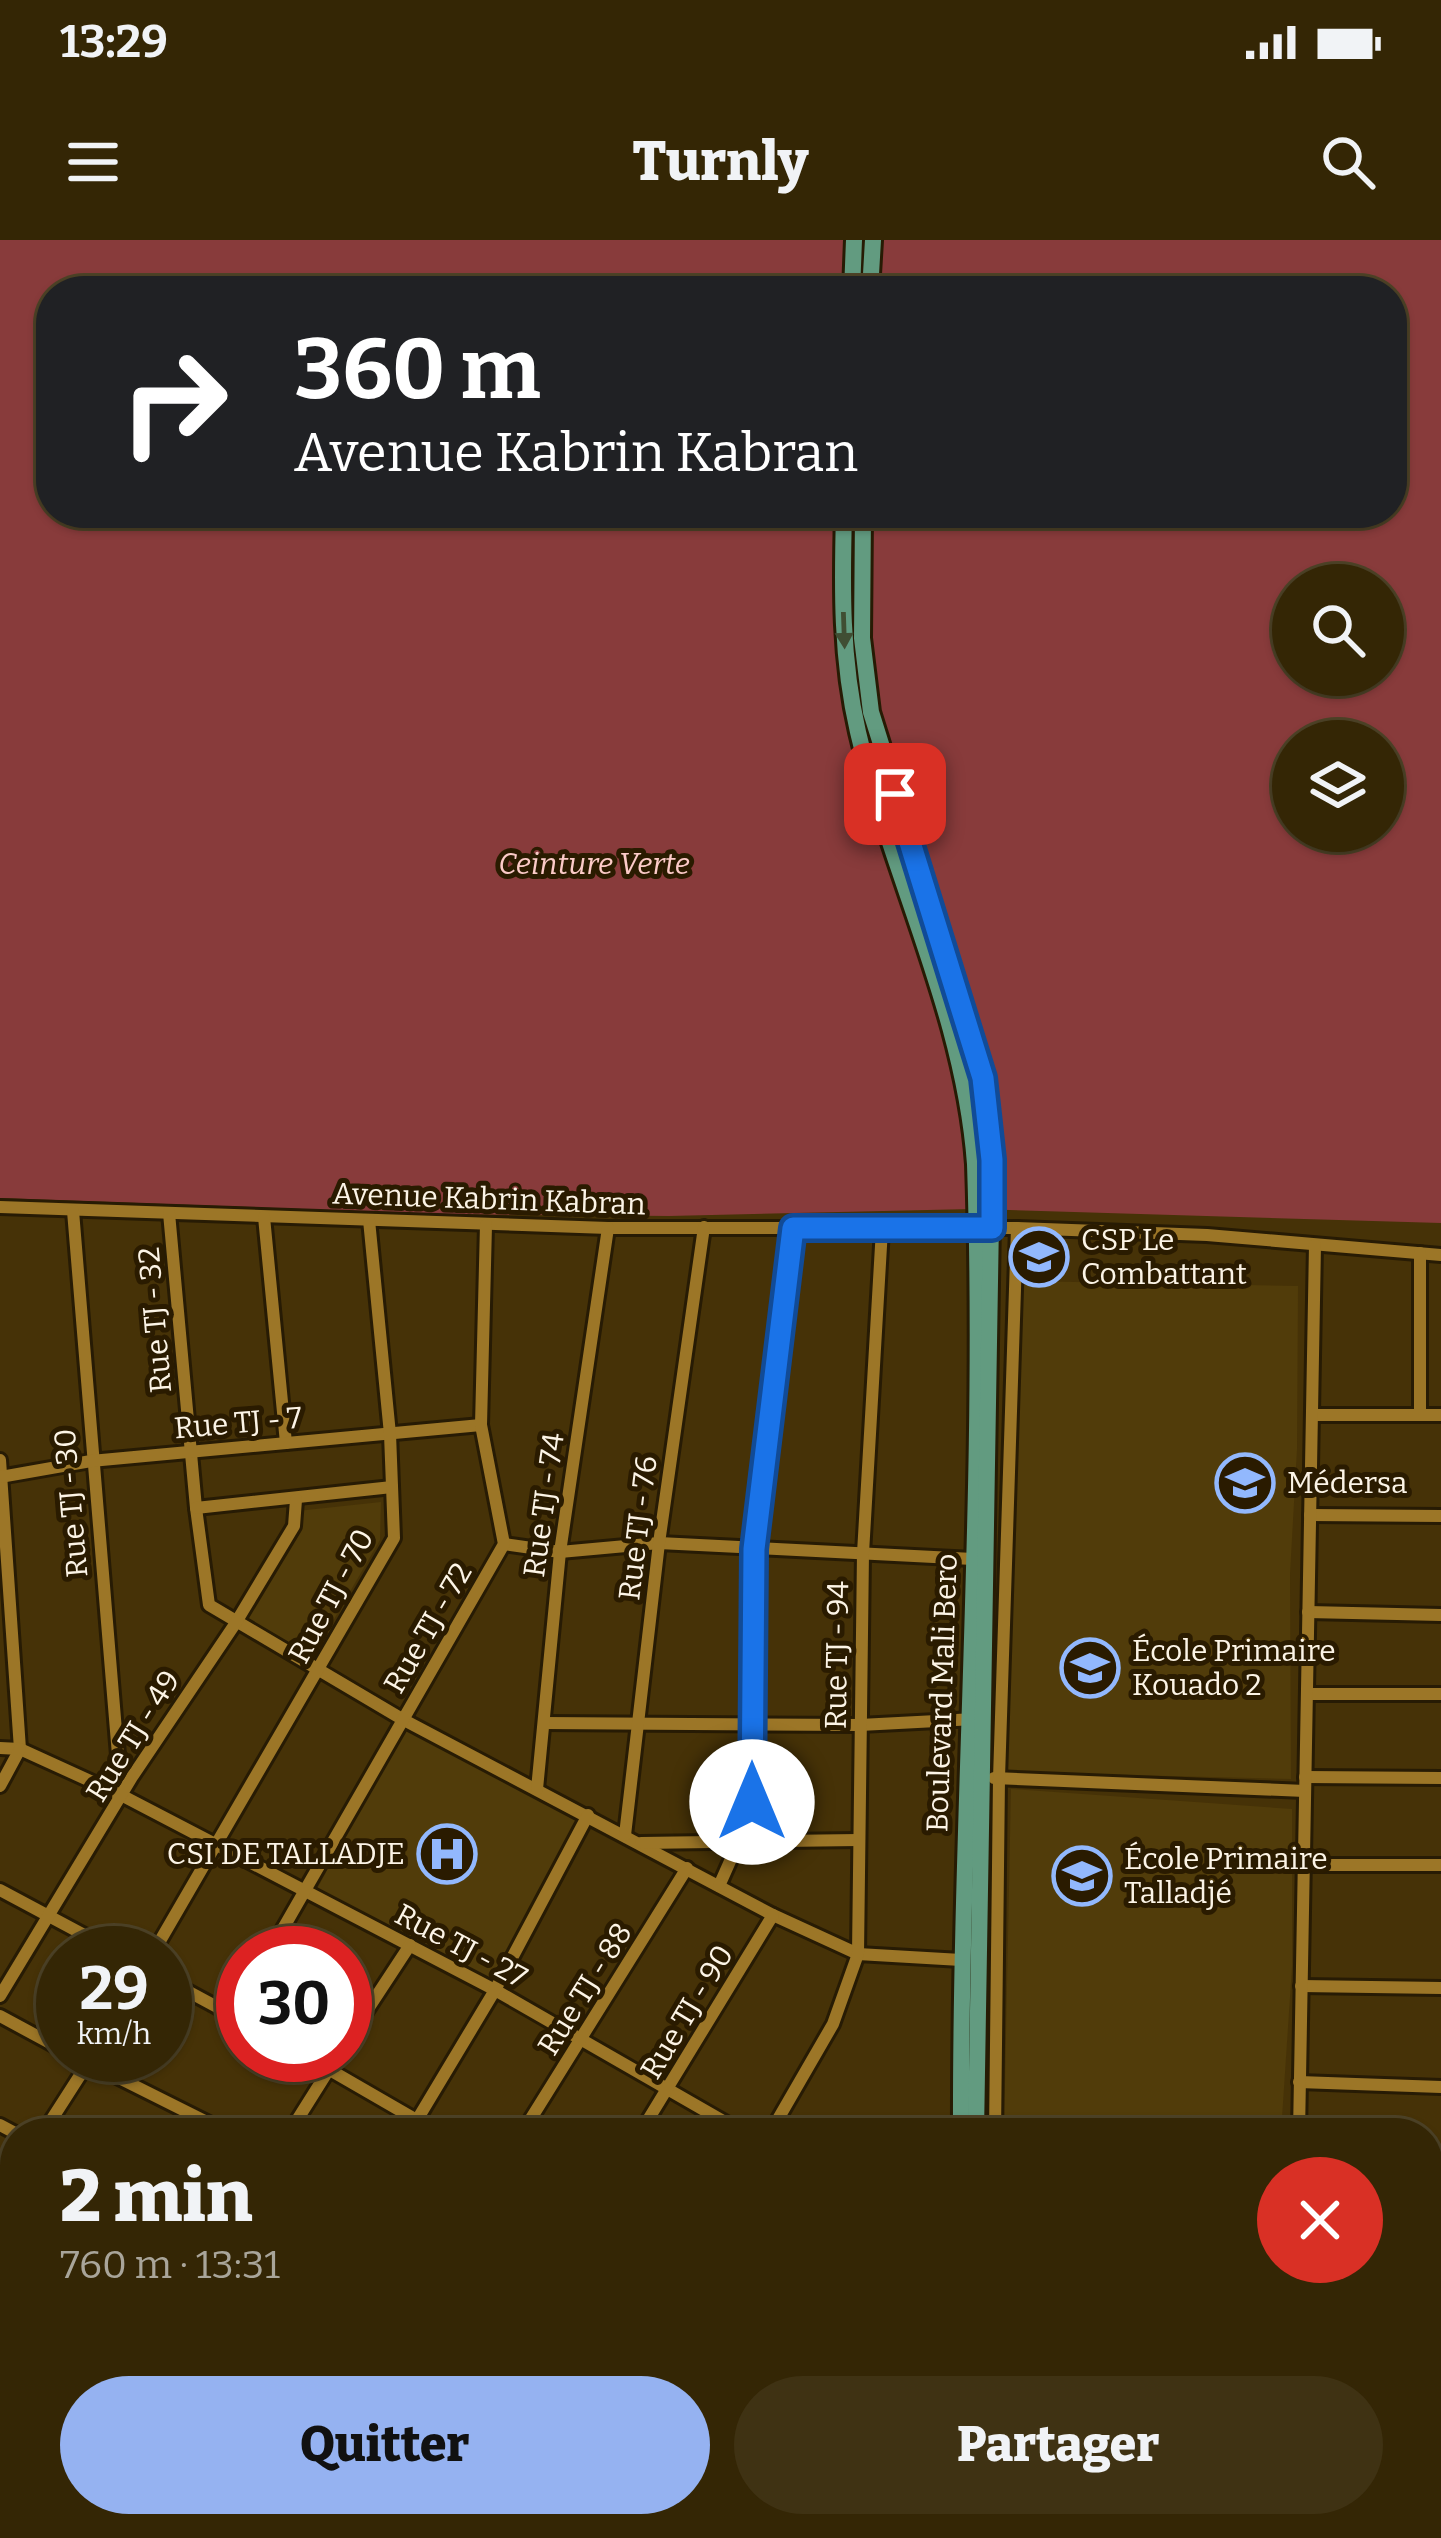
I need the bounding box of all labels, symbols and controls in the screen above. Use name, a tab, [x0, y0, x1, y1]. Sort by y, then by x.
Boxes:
text: 13:29	[60, 15, 168, 69]
icon: menu	[60, 129, 126, 195]
icon: search	[1315, 129, 1381, 195]
text: Turnly	[632, 130, 809, 194]
text: 360 m	[294, 319, 541, 420]
icon: right	[96, 324, 252, 480]
text: Avenue Kabrin Kabran	[294, 421, 858, 485]
map controls	[1272, 564, 1404, 852]
button: search	[1272, 564, 1404, 696]
one-way arrow	[835, 612, 854, 650]
button: layers	[1272, 720, 1404, 852]
pin	[844, 743, 946, 845]
icon: arrive	[862, 761, 928, 827]
park label: Ceinture Verte	[498, 846, 690, 882]
street label: Avenue Kabrin Kabran	[332, 1176, 646, 1222]
place label: CSP Le Combattant	[1081, 1222, 1247, 1292]
school or university icon: CSP Le Combattant	[1008, 1226, 1070, 1288]
street label: Rue TJ - 32	[131, 1246, 179, 1394]
street label: Rue TJ - 7	[173, 1399, 303, 1447]
street label: Rue TJ - 30	[47, 1427, 95, 1579]
street label: Rue TJ - 74	[516, 1430, 572, 1579]
school or university icon: Médersa	[1214, 1452, 1276, 1514]
street label: Rue TJ - 76	[611, 1454, 665, 1602]
place label: Médersa	[1287, 1465, 1407, 1501]
street label: Rue TJ - 70	[281, 1523, 381, 1669]
street label: Boulevard Mali Bero	[919, 1553, 965, 1833]
street label: Rue TJ - 72	[376, 1557, 480, 1699]
street label: Rue TJ - 94	[818, 1580, 856, 1729]
place label: École Primaire Kouado 2	[1132, 1633, 1336, 1703]
school or university icon: École Primaire Kouado 2	[1059, 1637, 1121, 1699]
street label: Rue TJ - 49	[79, 1664, 187, 1808]
position arrow	[689, 1739, 815, 1865]
hospital icon: CSI DE TALLADJE	[416, 1823, 478, 1885]
place label: CSI DE TALLADJE	[167, 1836, 405, 1872]
place label: École Primaire Talladjé	[1124, 1841, 1328, 1911]
school or university icon: École Primaire Talladjé	[1051, 1845, 1113, 1907]
street label: Rue TJ - 27	[389, 1896, 533, 1996]
street label: Rue TJ - 88	[530, 1916, 640, 2062]
speed limit sign: 30	[216, 1926, 372, 2082]
street label: Rue TJ - 90	[633, 1939, 741, 2085]
text: 29	[79, 1953, 149, 2025]
text: km/h	[77, 2016, 151, 2052]
text: 2 min	[60, 2154, 252, 2240]
button: close	[1257, 2157, 1383, 2283]
text: 760 m · 13:31	[60, 2242, 280, 2288]
button: Quitter	[60, 2376, 710, 2514]
button: Partager	[734, 2376, 1383, 2514]

